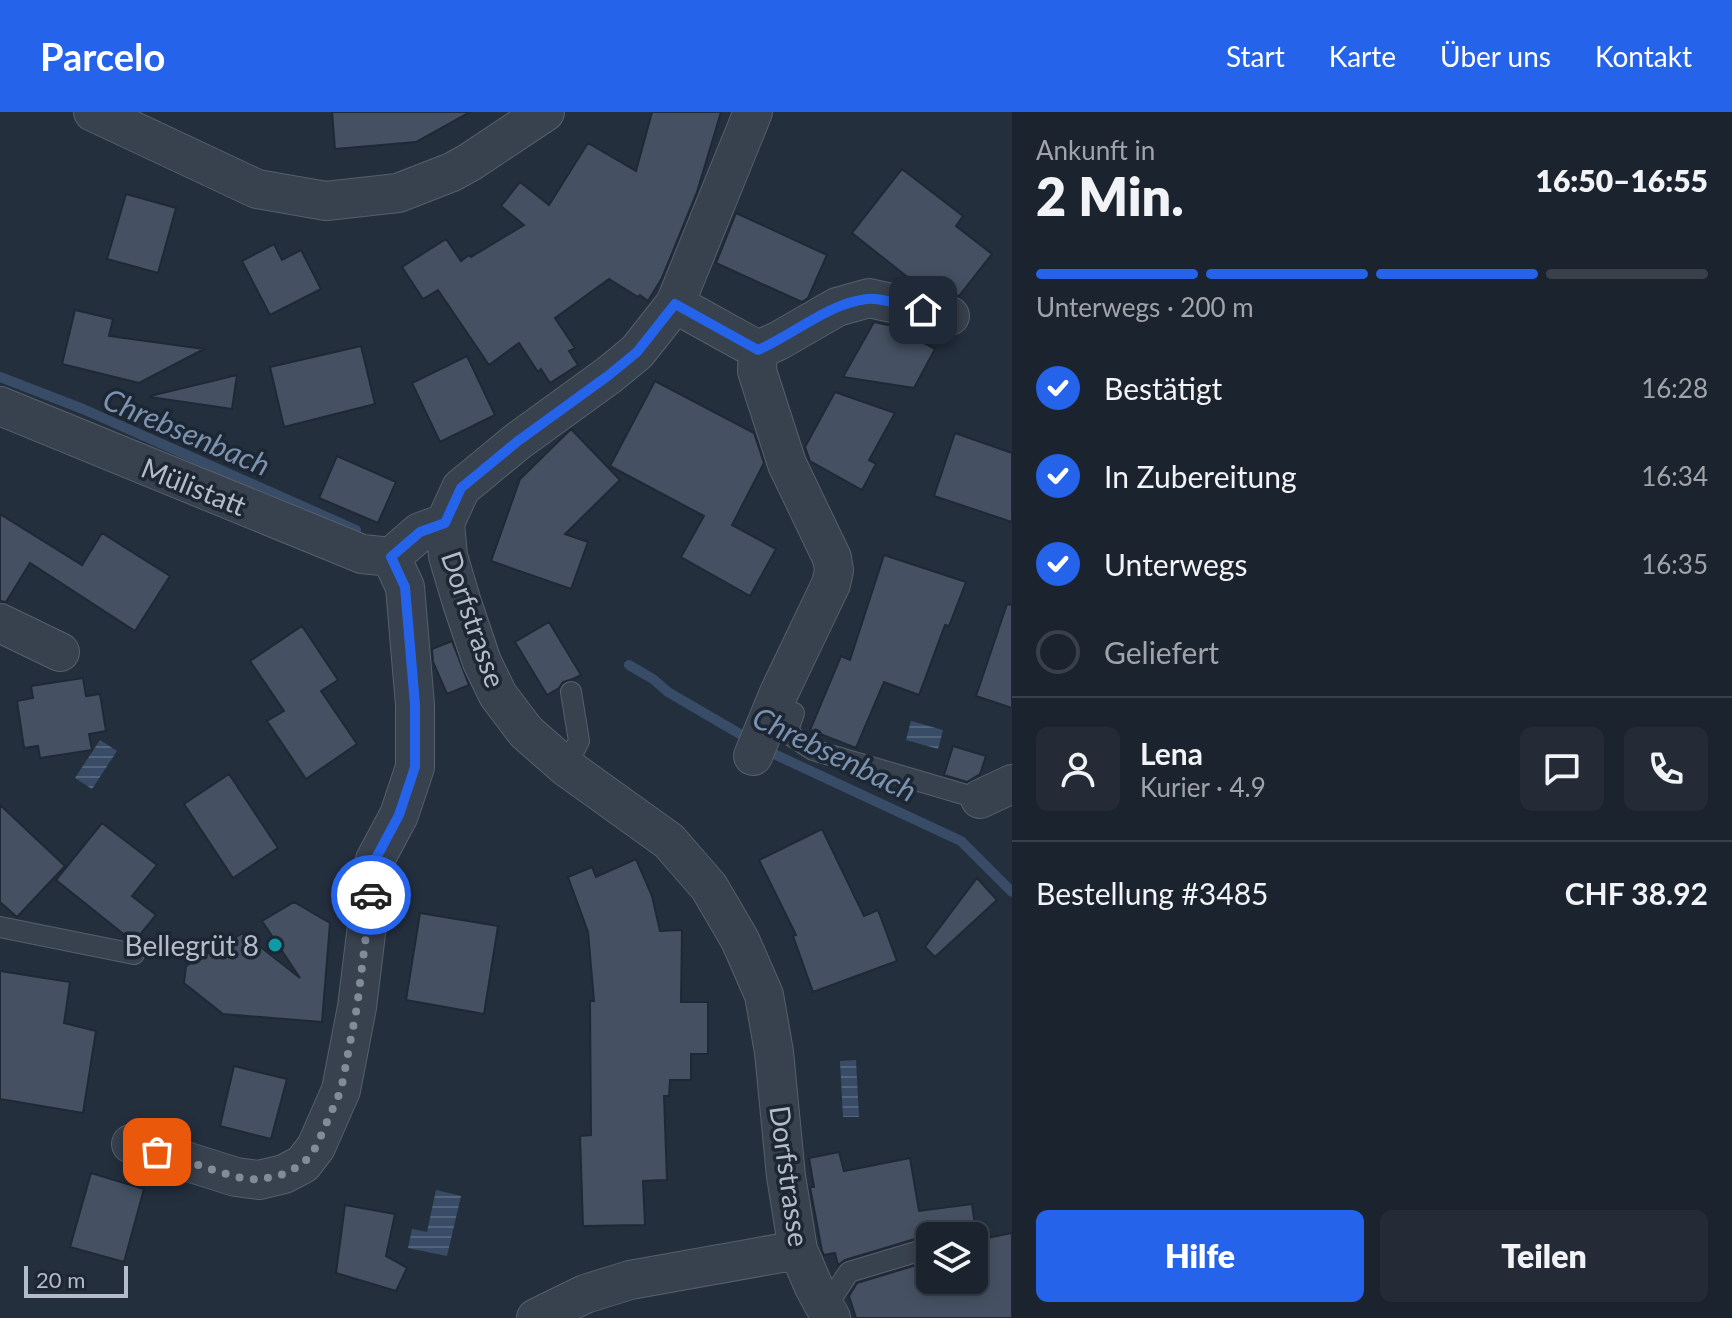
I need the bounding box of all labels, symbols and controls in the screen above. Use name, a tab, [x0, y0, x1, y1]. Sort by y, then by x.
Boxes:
text: Parcelo	[40, 33, 165, 79]
text: Start	[1226, 39, 1285, 73]
text: Karte	[1329, 39, 1396, 73]
text: Über uns	[1440, 39, 1551, 73]
text: Kontakt	[1595, 39, 1692, 73]
text: Ankunft in	[1036, 134, 1155, 166]
text: 16:50–16:55	[1535, 162, 1708, 198]
text: 2 Min.	[1036, 165, 1184, 227]
pin	[889, 276, 957, 344]
icon: home	[901, 288, 945, 332]
text: Unterwegs · 200 m	[1036, 291, 1254, 323]
icon: check	[1036, 366, 1080, 410]
text: Bestätigt	[1104, 370, 1222, 406]
text: 16:28	[1641, 372, 1708, 404]
water label: Chrebsenbach	[98, 380, 276, 482]
street label: Mülistatt	[137, 450, 251, 522]
icon: check	[1036, 454, 1080, 498]
text: In Zubereitung	[1104, 458, 1297, 494]
text: 16:34	[1641, 460, 1708, 492]
icon: check	[1036, 542, 1080, 586]
street label: Dorfstrasse	[435, 546, 513, 692]
text: Unterwegs	[1104, 546, 1247, 582]
text: 16:35	[1641, 548, 1708, 580]
text: Geliefert	[1104, 634, 1219, 670]
water label: Chrebsenbach	[747, 698, 923, 808]
button: person	[1036, 727, 1120, 811]
button: chat	[1520, 727, 1604, 811]
button: phone	[1624, 727, 1708, 811]
text: Lena	[1140, 735, 1203, 771]
text: Kurier · 4.9	[1140, 771, 1266, 803]
courier	[331, 855, 411, 935]
icon: car	[349, 873, 393, 917]
text: Bestellung #3485	[1036, 875, 1268, 911]
text: CHF 38.92	[1565, 875, 1708, 911]
place label: Bellegrüt 8	[125, 928, 259, 962]
marker: Bellegrüt 8	[266, 936, 284, 954]
street label: Dorfstrasse	[763, 1103, 817, 1249]
pin	[123, 1118, 191, 1186]
icon: bag	[135, 1130, 179, 1174]
button: Hilfe	[1036, 1210, 1364, 1302]
button: Teilen	[1380, 1210, 1708, 1302]
map controls	[916, 1222, 988, 1294]
button: layers	[916, 1222, 988, 1294]
scale bar	[24, 1262, 128, 1298]
text: 20 m	[36, 1266, 85, 1293]

